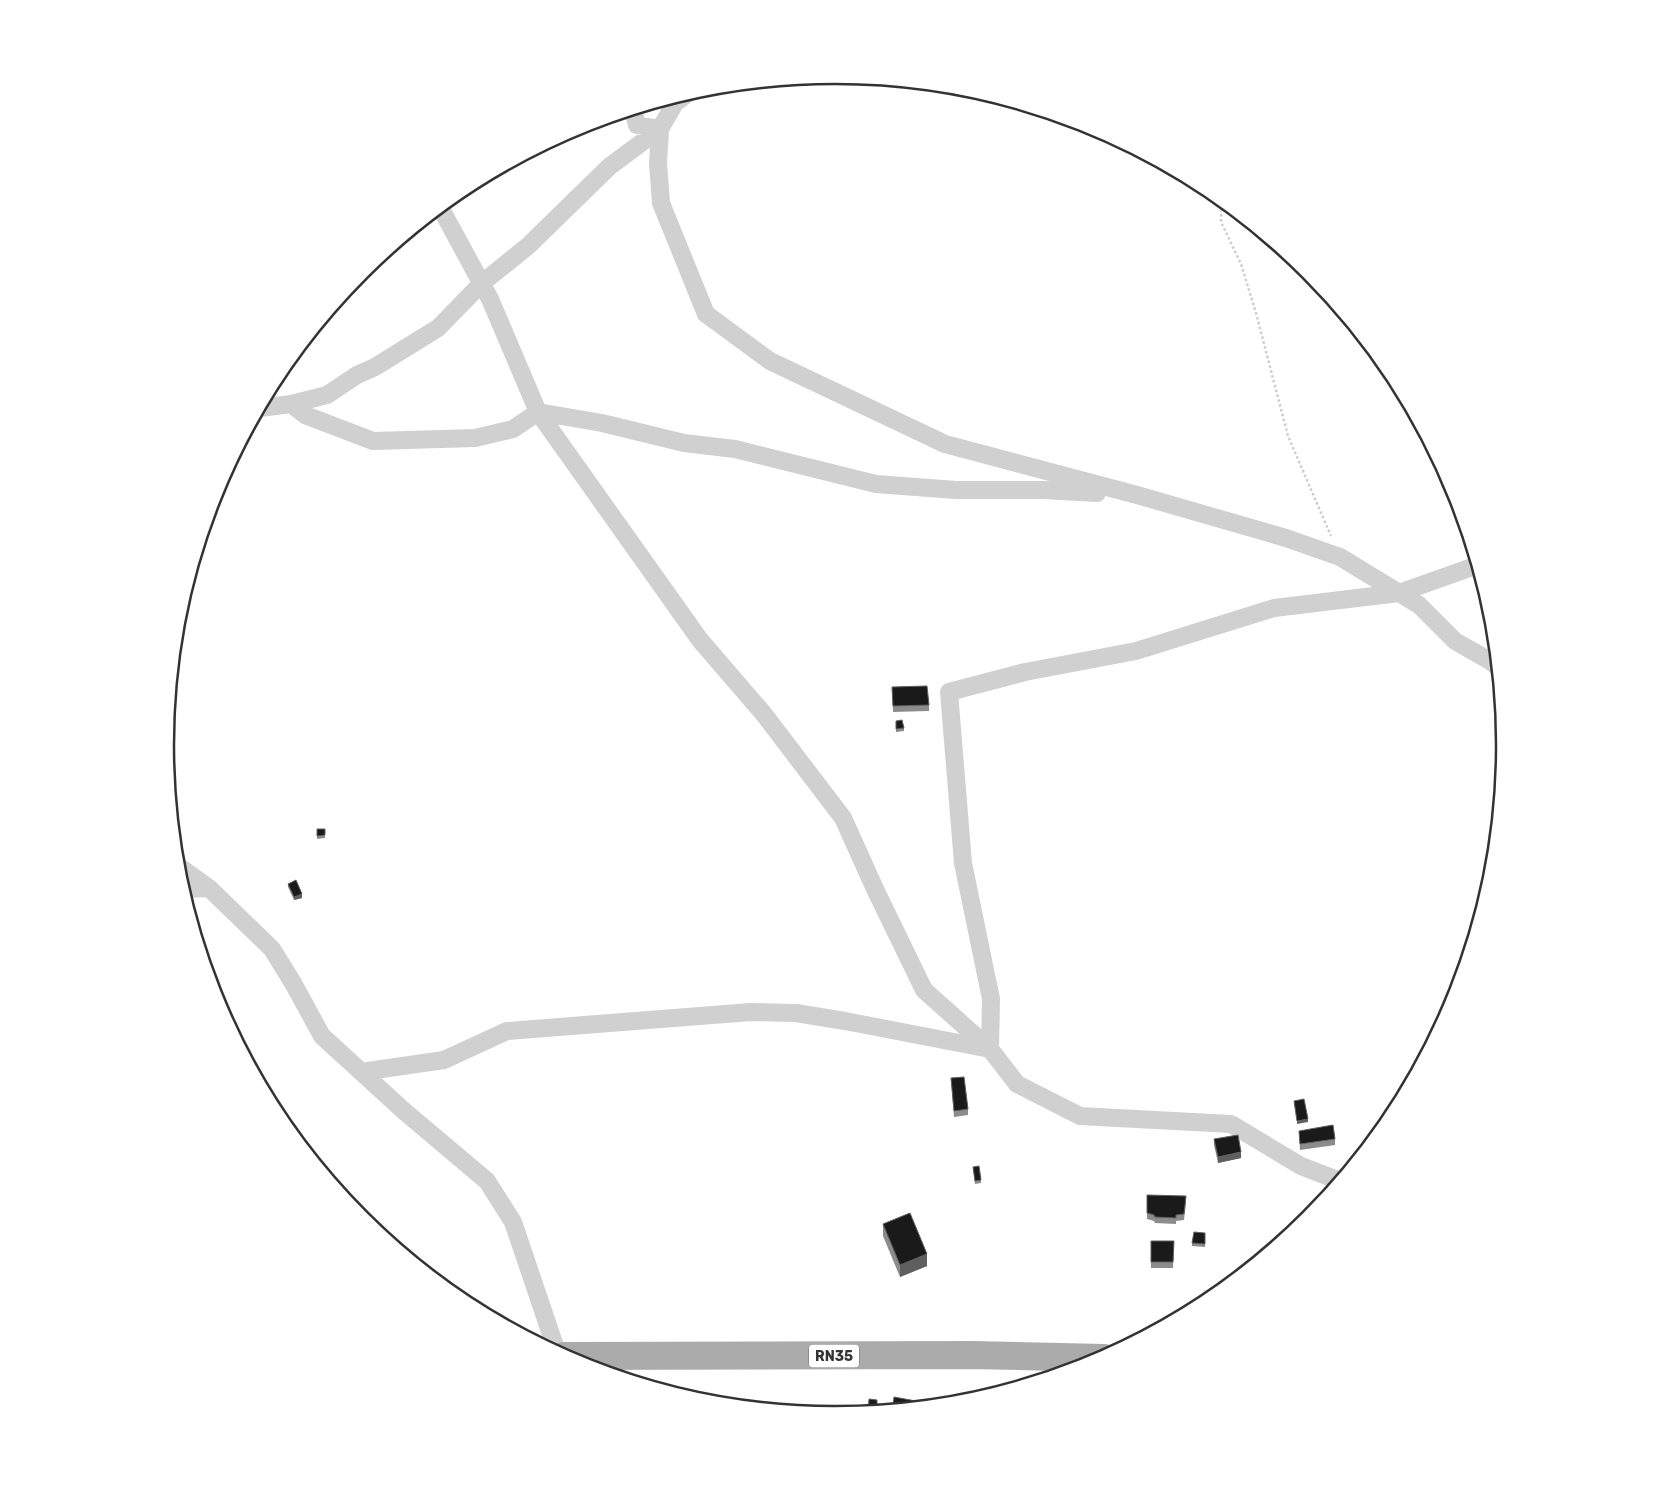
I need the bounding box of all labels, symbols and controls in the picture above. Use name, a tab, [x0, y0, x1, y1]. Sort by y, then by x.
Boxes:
road number: RN35	[809, 1344, 859, 1368]

